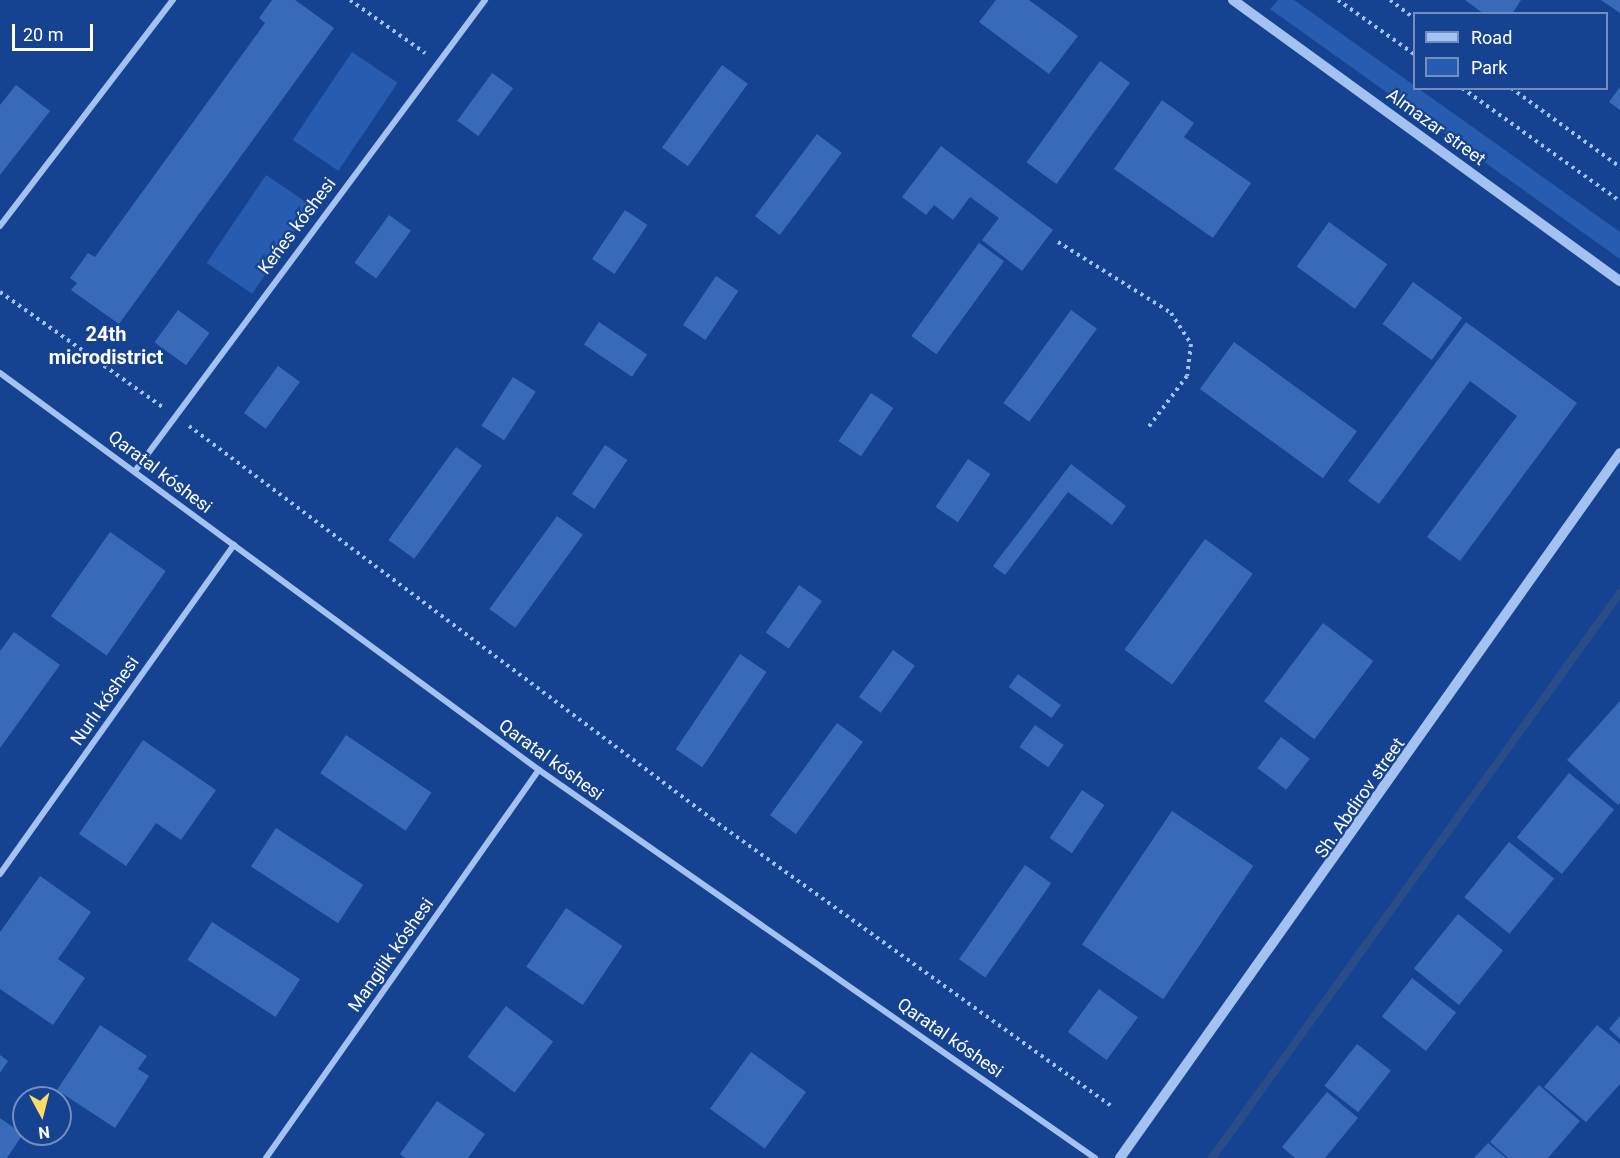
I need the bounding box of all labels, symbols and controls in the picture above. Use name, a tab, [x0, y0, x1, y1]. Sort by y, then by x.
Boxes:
scale bar	[15, 12, 96, 50]
legend	[1413, 12, 1608, 90]
text: 20 m	[23, 24, 63, 45]
text: Road	[1471, 27, 1512, 48]
text: Park	[1471, 57, 1507, 78]
street label: Almazar street	[1382, 84, 1490, 170]
street label: Keńes kóshesi	[254, 173, 340, 279]
district label: 24th microdistrict	[49, 322, 163, 369]
street label: Qaratal kóshesi	[104, 426, 216, 518]
street label: Nurlı kóshesi	[66, 652, 144, 750]
street label: Qaratal kóshesi	[494, 715, 608, 805]
street label: Sh. Abdirov street	[1311, 734, 1409, 862]
street label: Mangilik kóshesi	[344, 894, 438, 1016]
street label: Qaratal kóshesi	[893, 994, 1007, 1082]
north arrow	[12, 1086, 72, 1146]
text: N	[37, 1122, 51, 1142]

